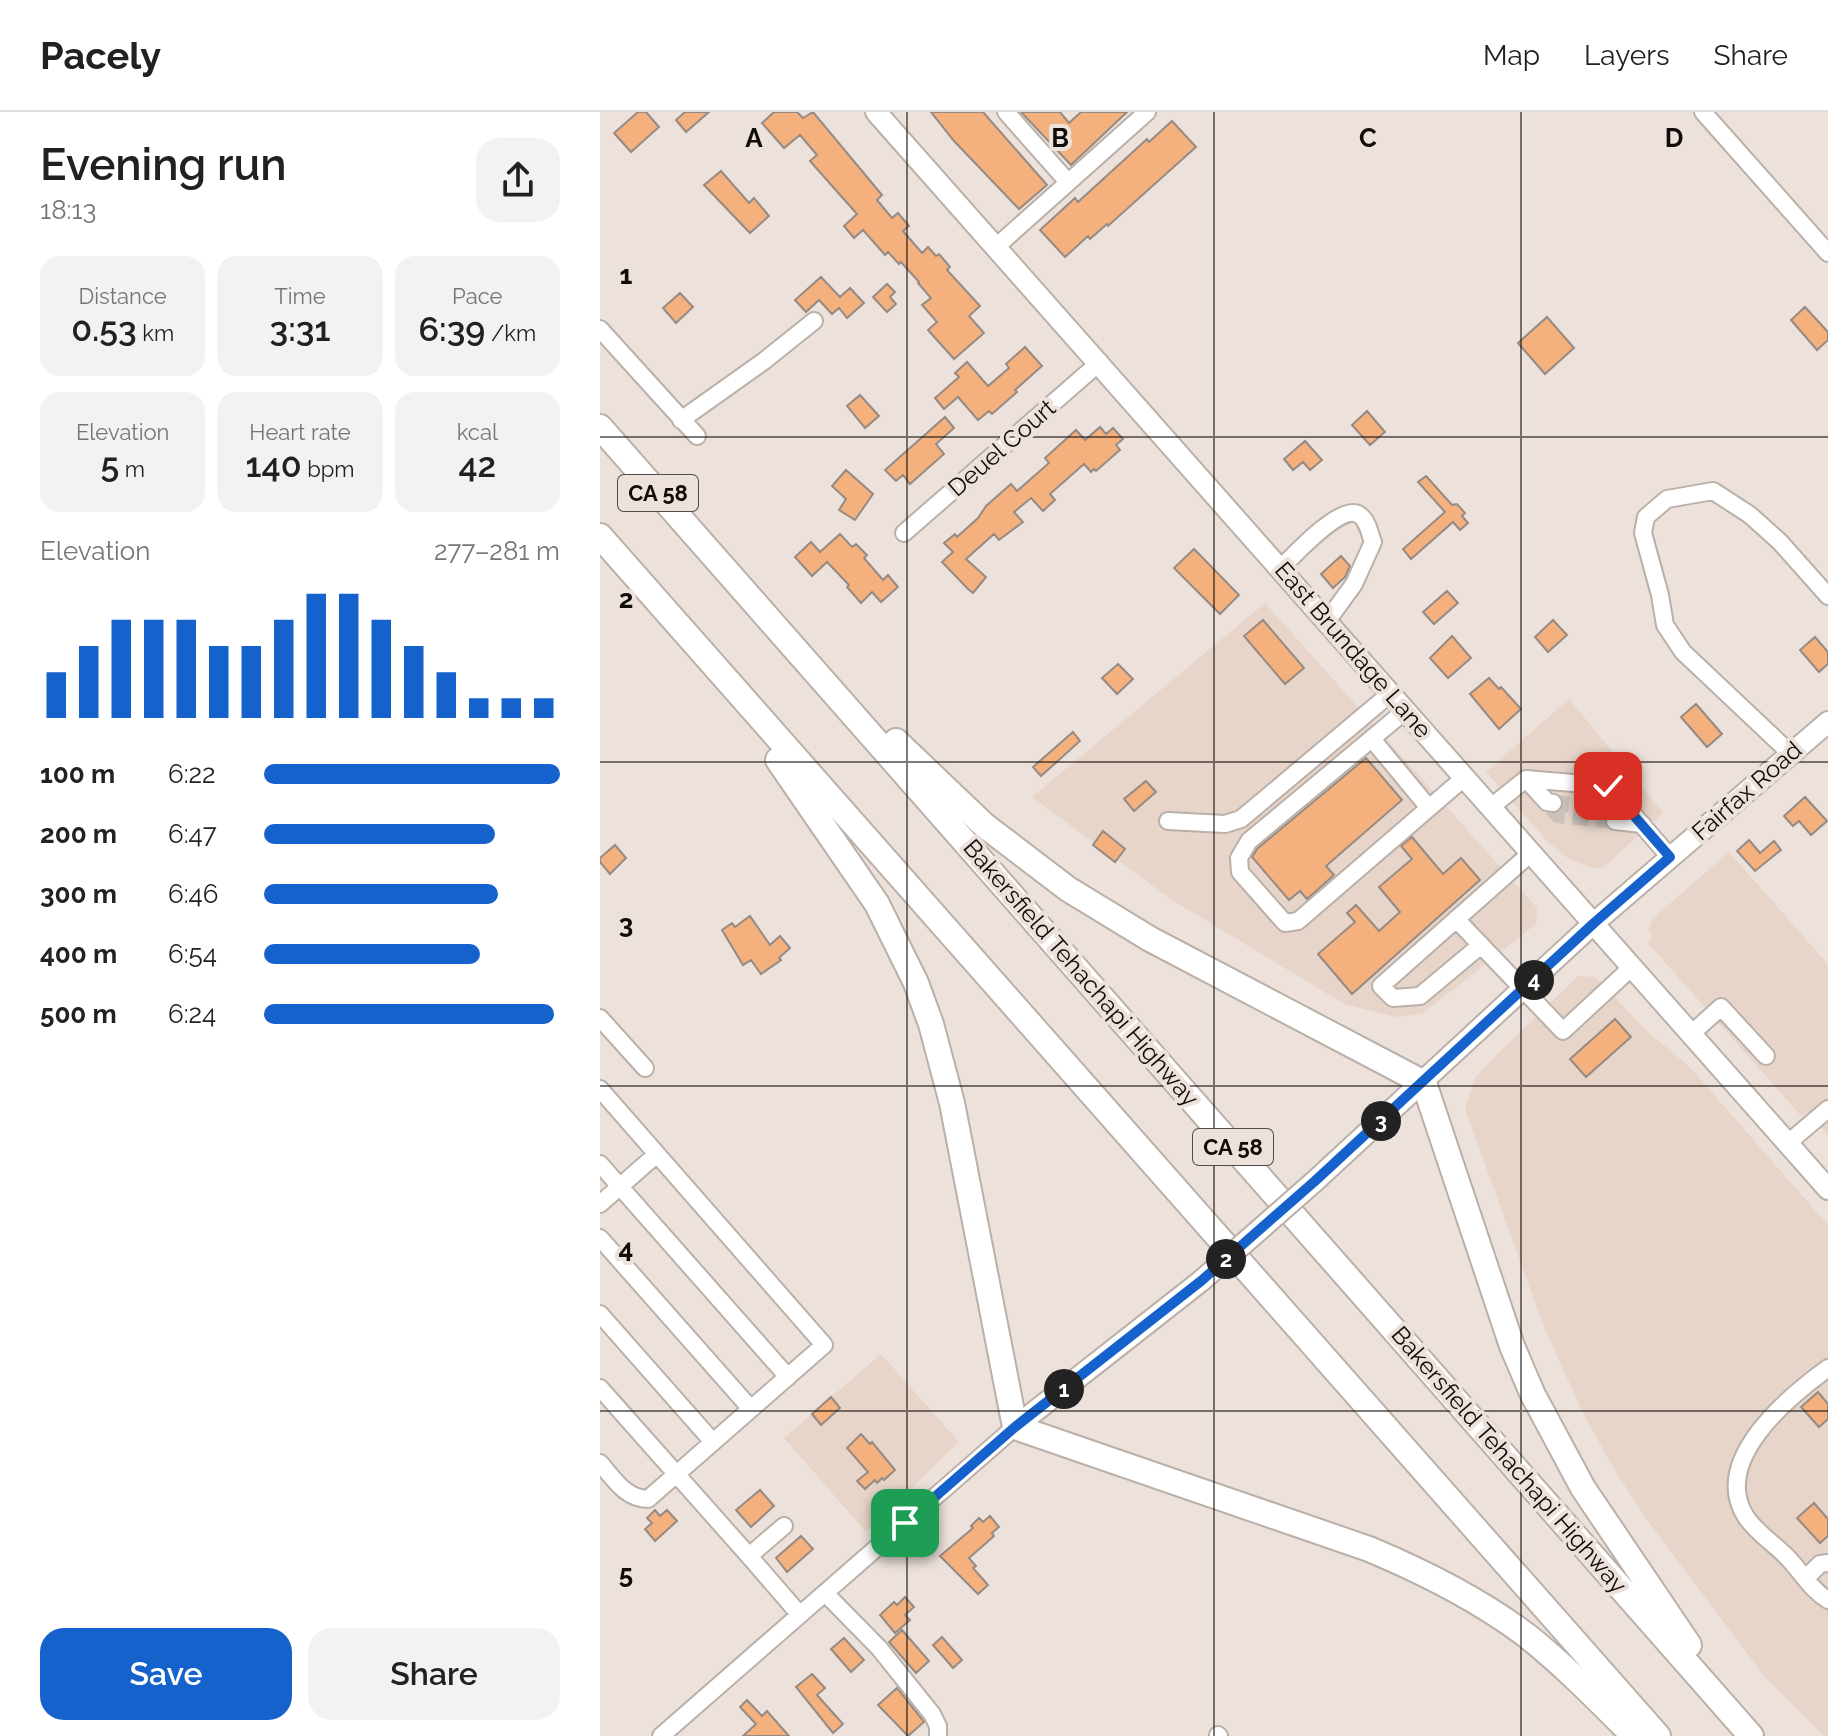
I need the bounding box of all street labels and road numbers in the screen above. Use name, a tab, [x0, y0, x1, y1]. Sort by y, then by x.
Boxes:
street label: Deuel Court	[942, 393, 1061, 502]
road number: CA 58	[618, 475, 698, 511]
street label: East Brundage Lane	[1269, 556, 1438, 744]
street label: Fairfax Road	[1686, 735, 1808, 846]
street label: Bakersfield Tehachapi Highway	[958, 833, 1205, 1112]
road number: CA 58	[1193, 1129, 1273, 1165]
street label: Bakersfield Tehachapi Highway	[1386, 1320, 1633, 1599]

